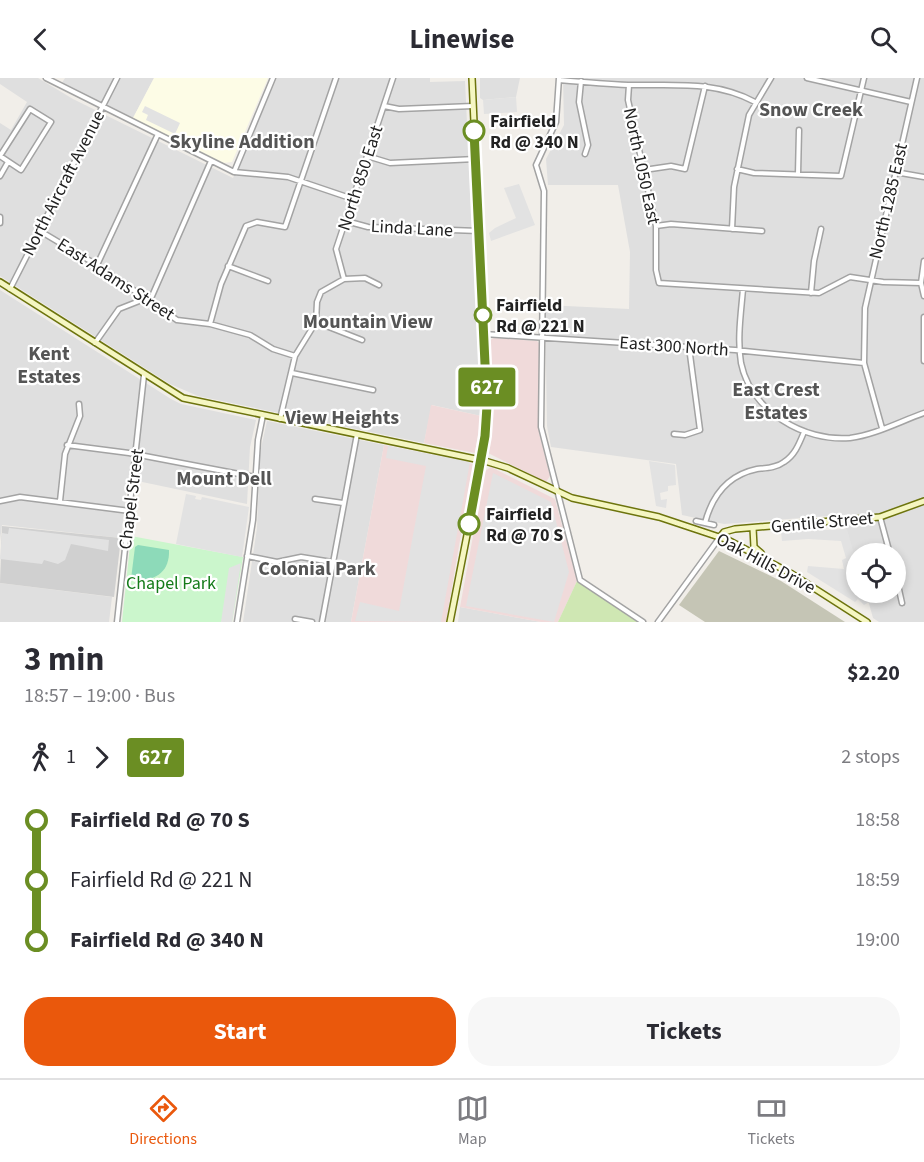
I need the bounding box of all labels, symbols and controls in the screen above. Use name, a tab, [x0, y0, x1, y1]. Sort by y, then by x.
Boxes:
text: Linewise	[409, 20, 515, 59]
icon: back	[24, 23, 57, 56]
icon: search	[867, 23, 900, 56]
district label: Snow Creek	[759, 96, 863, 124]
street label: North Aircraft Avenue	[16, 106, 111, 260]
street label: North 1050 East	[617, 106, 666, 227]
place label: Fairfield Rd @ 340 N	[490, 109, 579, 155]
marker: Fairfield Rd @ 340 N	[463, 120, 485, 142]
street label: North 850 East	[332, 122, 389, 234]
district label: Skyline Addition	[169, 128, 315, 156]
street label: North 1285 East	[863, 141, 914, 262]
street label: Linda Lane	[370, 214, 454, 243]
street label: East Adams Street	[52, 232, 179, 327]
place label: Fairfield Rd @ 221 N	[496, 293, 585, 339]
marker: Fairfield Rd @ 221 N	[474, 306, 492, 324]
district label: Mountain View	[303, 308, 434, 336]
street label: East 300 North	[619, 330, 729, 363]
district label: Kent Estates	[17, 340, 81, 391]
line badge: 627	[452, 368, 522, 406]
text: 627	[470, 372, 504, 402]
district label: East Crest Estates	[732, 376, 820, 427]
district label: View Heights	[284, 404, 399, 432]
street label: Chapel Street	[113, 447, 150, 551]
district label: Mount Dell	[176, 465, 272, 493]
place label: Fairfield Rd @ 70 S	[486, 502, 563, 548]
street label: Gentile Street	[770, 506, 874, 539]
marker: Fairfield Rd @ 70 S	[458, 513, 480, 535]
street label: Oak Hills Drive	[712, 527, 820, 600]
map controls	[846, 543, 906, 603]
button: locate	[846, 543, 906, 603]
district label: Colonial Park	[258, 555, 376, 583]
park label: Chapel Park	[126, 571, 216, 596]
text: 3 min	[24, 636, 104, 683]
text: $2.20	[847, 657, 900, 689]
text: 18:57 – 19:00 · Bus	[24, 682, 175, 710]
icon: walk	[24, 741, 57, 774]
icon: forward	[85, 741, 118, 774]
text: 627	[139, 742, 172, 772]
text: 1	[66, 743, 76, 771]
text: 2 stops	[841, 743, 900, 771]
text: Fairfield Rd @ 70 S	[70, 804, 250, 836]
text: 18:58	[855, 806, 900, 834]
text: Fairfield Rd @ 221 N	[70, 864, 253, 896]
text: 18:59	[855, 866, 900, 894]
text: Fairfield Rd @ 340 N	[70, 924, 264, 956]
text: 19:00	[855, 926, 900, 954]
button: Start	[24, 997, 456, 1066]
button: Tickets	[468, 997, 900, 1066]
tab: Directions	[129, 1092, 197, 1150]
tab: Map	[456, 1092, 489, 1150]
tab: Tickets	[747, 1092, 795, 1150]

